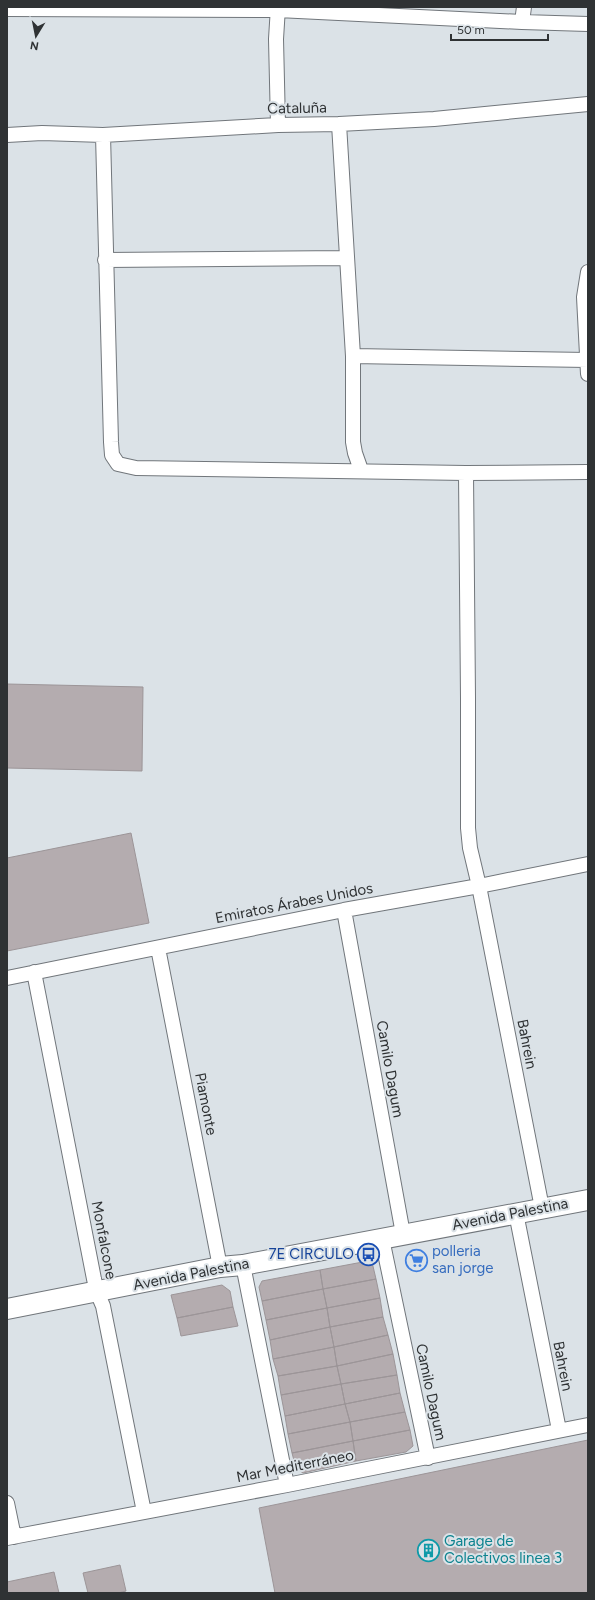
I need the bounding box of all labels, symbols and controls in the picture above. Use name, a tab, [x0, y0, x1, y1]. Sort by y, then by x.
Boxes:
north arrow	[16, 16, 56, 56]
scale bar	[451, 16, 548, 42]
text: 50 m	[457, 23, 485, 37]
text: N	[29, 38, 40, 52]
street label: Cataluña	[267, 98, 327, 118]
street label: Emiratos Árabes Unidos	[214, 879, 374, 927]
street label: Bahrein	[513, 1018, 541, 1070]
street label: Camilo Dagum	[373, 1019, 407, 1119]
street label: Piamonte	[191, 1071, 221, 1137]
street label: Avenida Palestina	[451, 1194, 569, 1234]
street label: Monfalcone	[88, 1199, 120, 1281]
bus stop icon: 7E CIRCULO	[356, 1241, 382, 1267]
place label: polleria san jorge	[432, 1242, 494, 1277]
place label: 7E CIRCULO	[269, 1245, 354, 1263]
supermarket icon: polleria san jorge	[404, 1247, 430, 1273]
street label: Avenida Palestina	[132, 1254, 250, 1294]
street label: Bahrein	[549, 1340, 577, 1392]
street label: Camilo Dagum	[412, 1342, 450, 1442]
street label: Mar Mediterráneo	[235, 1446, 355, 1486]
place label: Garage de Colectivos linea 3	[444, 1532, 562, 1567]
building icon: Garage de Colectivos linea 3	[415, 1537, 441, 1563]

